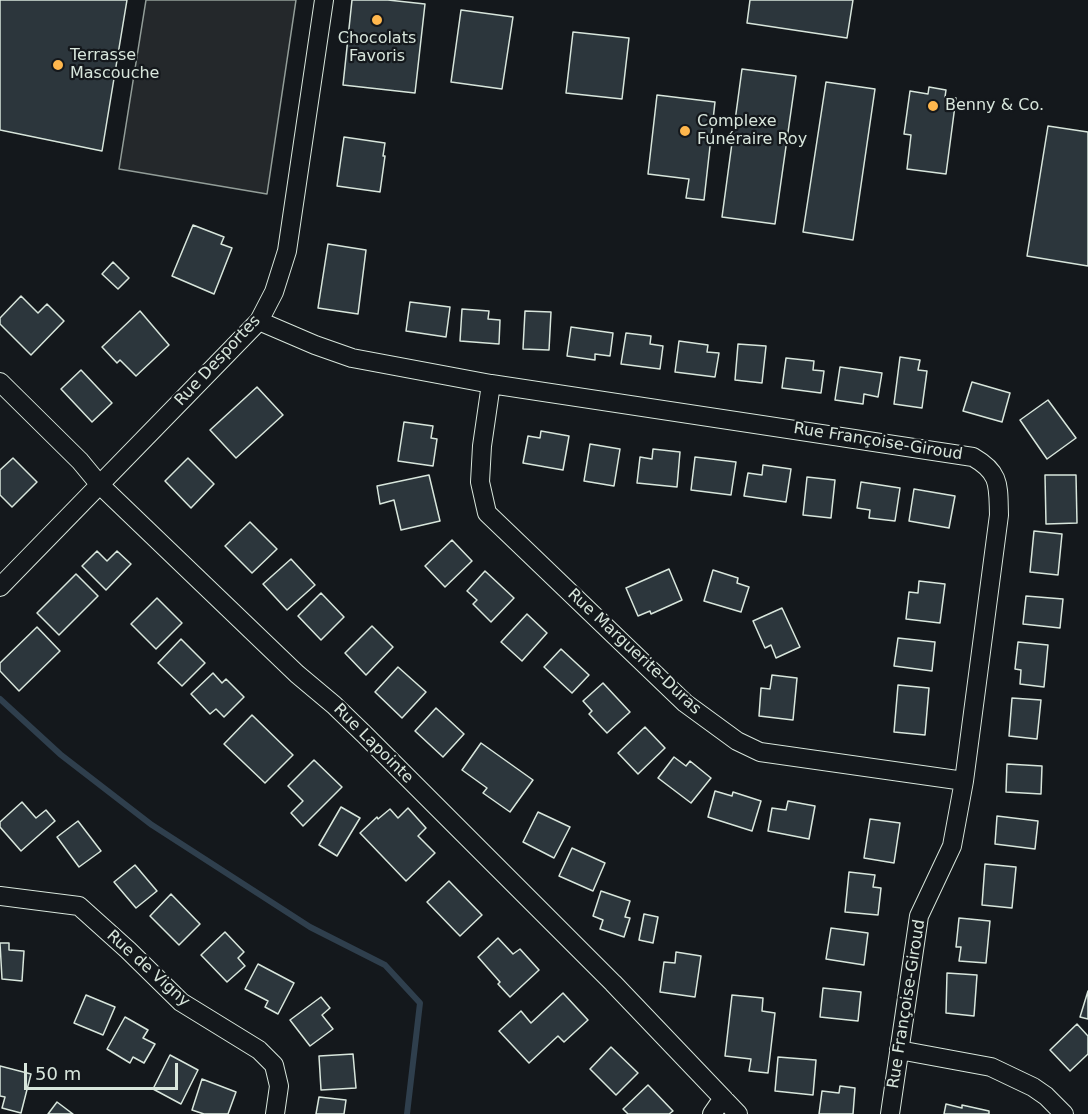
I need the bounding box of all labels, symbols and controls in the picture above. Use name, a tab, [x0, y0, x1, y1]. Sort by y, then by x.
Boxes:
marker: Chocolats Favoris	[370, 13, 384, 27]
place label: Chocolats Favoris	[338, 29, 416, 67]
place label: Terrasse Mascouche	[70, 46, 159, 84]
marker: Terrasse Mascouche	[51, 58, 65, 72]
place label: Benny & Co.	[945, 96, 1044, 116]
marker: Benny & Co.	[926, 99, 940, 113]
place label: Complexe Funéraire Roy	[697, 112, 807, 150]
marker: Complexe Funéraire Roy	[678, 124, 692, 138]
street label: Rue Desportes	[171, 312, 265, 410]
street label: Rue Françoise-Giroud	[792, 419, 964, 465]
street label: Rue Marguerite-Duras	[563, 585, 705, 719]
street label: Rue Lapointe	[329, 700, 417, 788]
street label: Rue Françoise-Giroud	[884, 918, 930, 1090]
street label: Rue de Vigny	[102, 927, 194, 1011]
scale bar	[27, 1051, 182, 1089]
text: 50 m	[35, 1063, 81, 1084]

